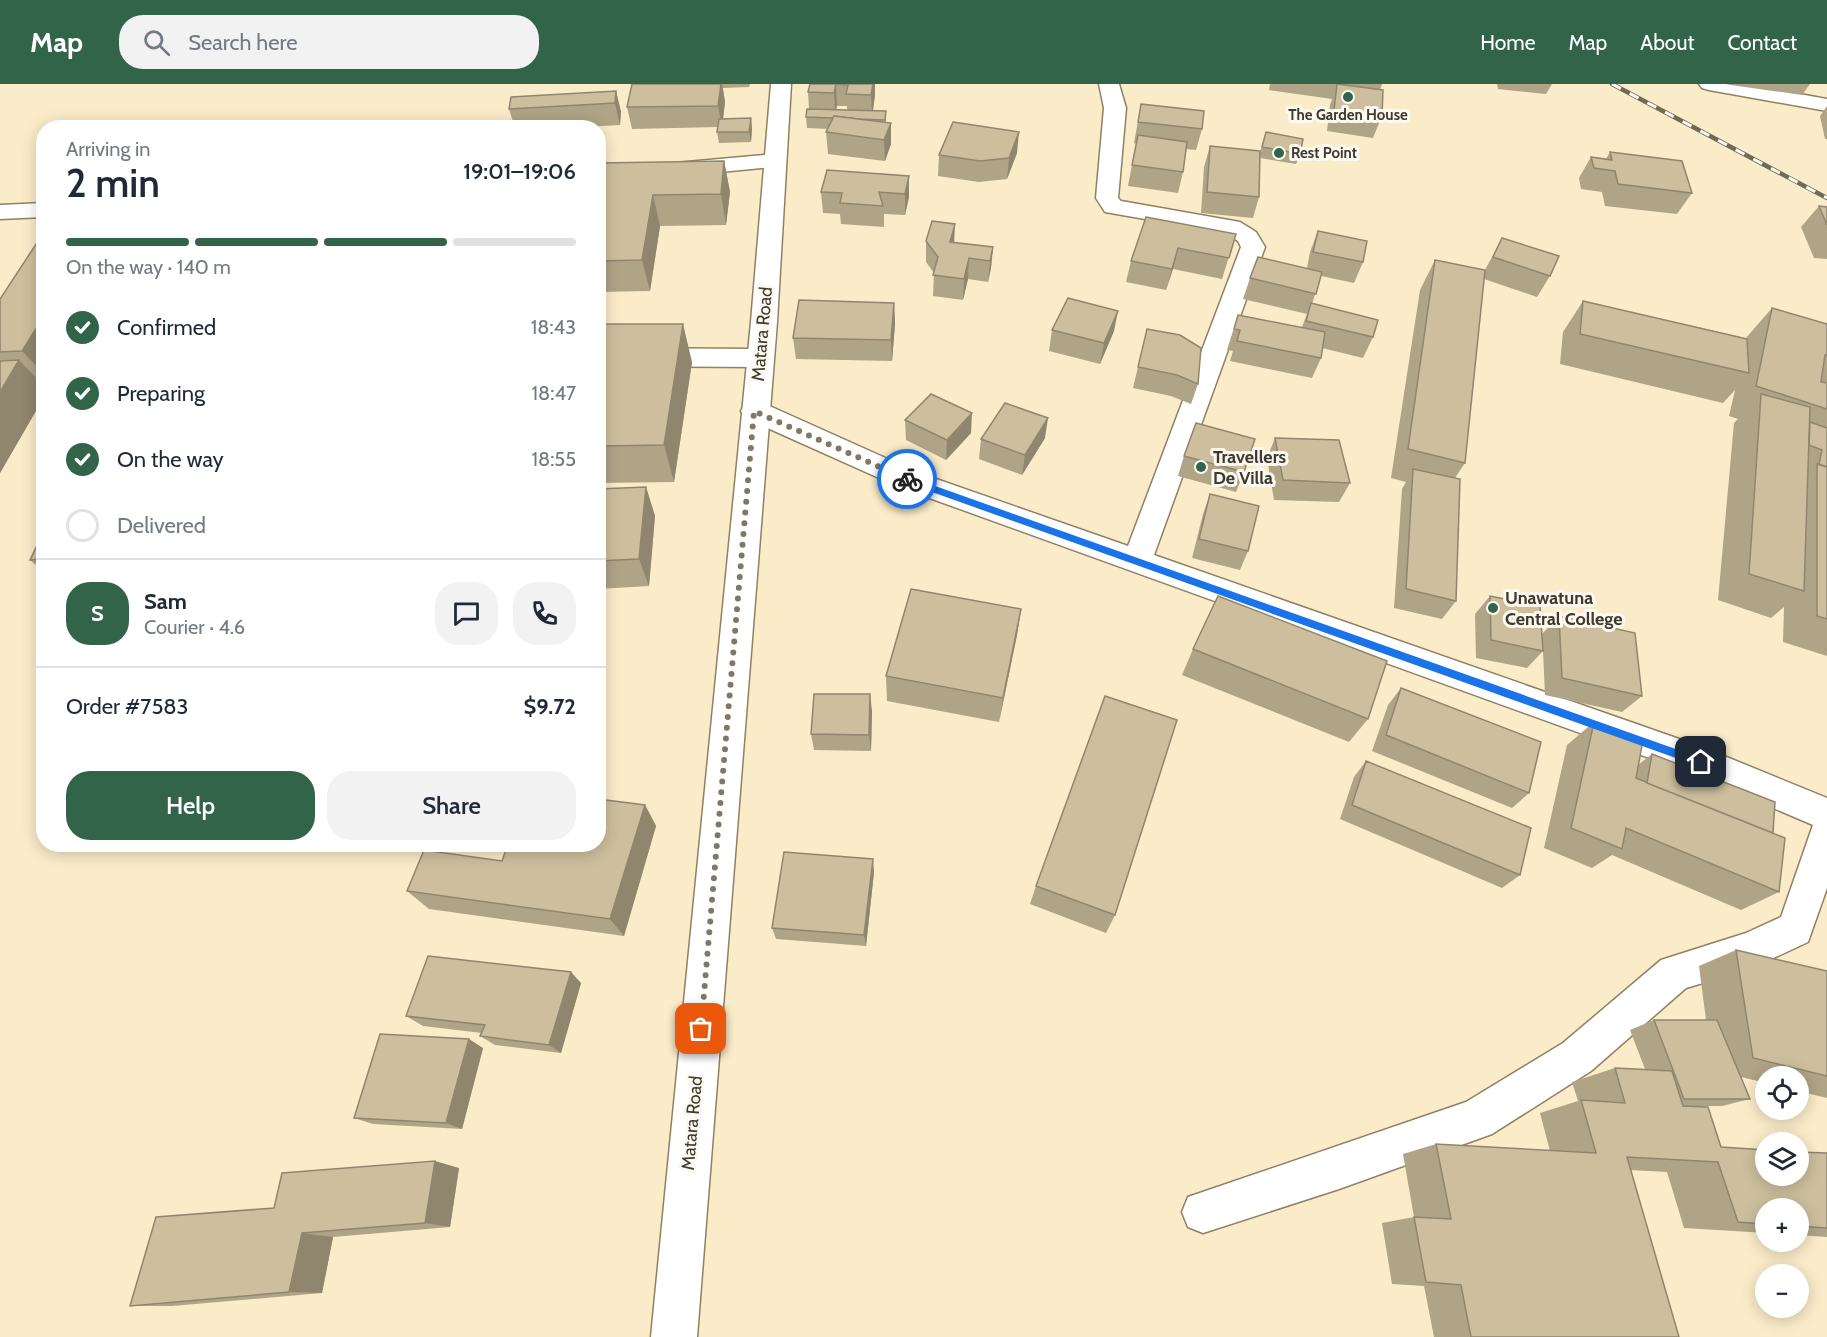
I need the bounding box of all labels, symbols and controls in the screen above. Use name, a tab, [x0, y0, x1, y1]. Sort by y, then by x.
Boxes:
search box	[119, 15, 539, 69]
text: Map	[30, 25, 83, 59]
icon: search	[140, 26, 173, 59]
text: Search here	[188, 29, 297, 56]
text: Home	[1480, 30, 1536, 55]
text: Map	[1569, 30, 1607, 55]
text: About	[1640, 30, 1694, 55]
text: Contact	[1727, 30, 1797, 55]
marker: The Garden House	[1341, 90, 1355, 104]
place label: The Garden House	[1288, 106, 1408, 124]
text: Arriving in	[66, 137, 150, 161]
place label: Rest Point	[1291, 144, 1357, 162]
marker: Rest Point	[1272, 146, 1286, 160]
text: 19:01–19:06	[463, 158, 576, 185]
text: 2 min	[66, 159, 160, 207]
text: On the way · 140 m	[66, 255, 231, 279]
street label: Matara Road	[747, 286, 777, 382]
icon: check	[66, 311, 99, 344]
text: Confirmed	[117, 314, 216, 341]
text: 18:43	[531, 315, 576, 339]
icon: check	[66, 377, 99, 410]
text: Preparing	[117, 380, 205, 407]
text: 18:47	[532, 381, 576, 405]
icon: check	[66, 443, 99, 476]
text: On the way	[117, 446, 224, 473]
place label: Travellers De Villa	[1213, 446, 1287, 489]
text: 18:55	[532, 447, 576, 471]
courier	[877, 449, 937, 509]
marker: Travellers De Villa	[1194, 460, 1208, 474]
icon: bike	[891, 463, 924, 496]
text: Delivered	[117, 512, 206, 539]
button: chat	[435, 582, 498, 645]
button: phone	[513, 582, 576, 645]
place label: Unawatuna Central College	[1505, 587, 1623, 630]
text: Sam	[144, 588, 187, 615]
text: S	[91, 600, 104, 627]
marker: Unawatuna Central College	[1486, 601, 1500, 615]
text: Courier · 4.6	[144, 615, 245, 639]
text: Order #7583	[66, 693, 189, 720]
text: $9.72	[524, 693, 576, 720]
pin	[1675, 736, 1726, 787]
icon: home	[1684, 745, 1717, 778]
button: Help	[66, 771, 315, 840]
button: Share	[327, 771, 576, 840]
pin	[675, 1003, 726, 1054]
icon: bag	[684, 1012, 717, 1045]
map controls	[1755, 1066, 1809, 1318]
button: locate	[1755, 1066, 1809, 1120]
street label: Matara Road	[677, 1075, 707, 1171]
button: layers	[1755, 1132, 1809, 1186]
button: +	[1755, 1198, 1809, 1252]
button: −	[1755, 1264, 1809, 1318]

